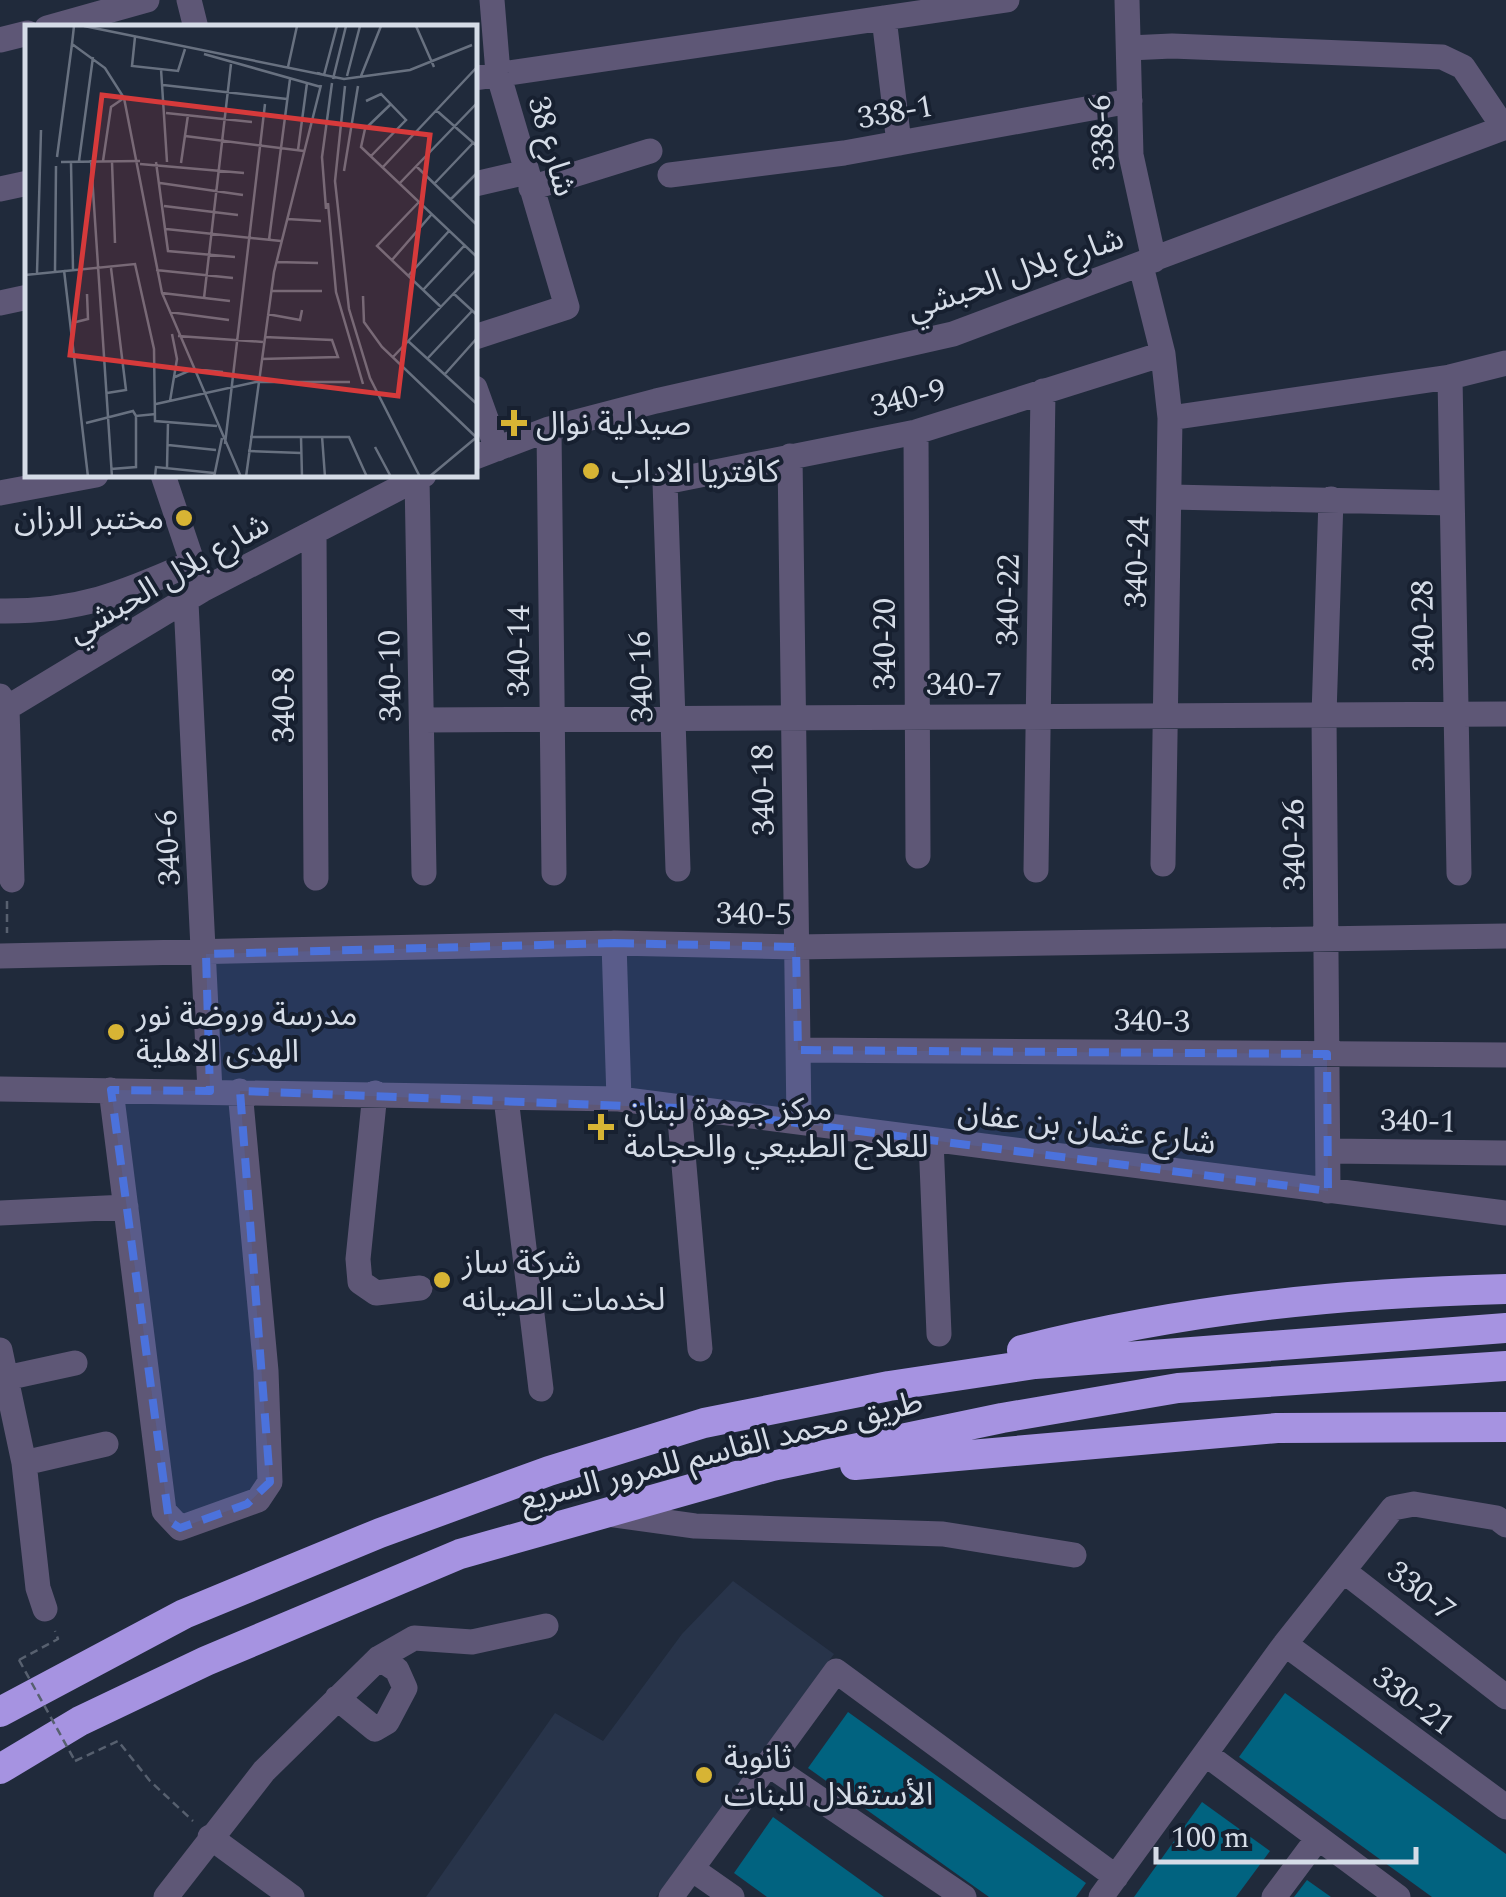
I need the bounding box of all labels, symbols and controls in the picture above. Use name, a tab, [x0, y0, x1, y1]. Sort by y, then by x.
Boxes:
inset map	[25, 25, 478, 478]
street label: 338-1	[854, 82, 937, 143]
street label: شارع 38	[514, 90, 589, 202]
street label: 338-6	[1075, 93, 1130, 173]
street label: شارع بلال الحبشي	[900, 214, 1131, 334]
street label: 340-9	[866, 365, 951, 431]
place label: صيدلية نوال	[536, 400, 691, 449]
marker: صيدلية نوال	[501, 410, 527, 436]
place label: كافتريا الاداب	[611, 448, 780, 497]
marker: كافتريا الاداب	[580, 460, 602, 482]
place label: مختبر الرزان	[14, 495, 164, 544]
street label: شارع بلال الحبشي	[58, 500, 279, 656]
marker: مختبر الرزان	[173, 507, 195, 529]
street label: 340-24	[1111, 515, 1164, 609]
street label: 340-22	[983, 554, 1034, 646]
street label: 340-28	[1398, 580, 1449, 672]
street label: 340-20	[861, 598, 910, 690]
street label: 340-14	[495, 605, 544, 697]
street label: 340-10	[365, 630, 416, 722]
street label: 340-16	[615, 630, 668, 724]
street label: 340-7	[926, 661, 1002, 710]
street label: 340-8	[260, 667, 309, 743]
street label: 340-18	[738, 744, 789, 836]
street label: 340-26	[1269, 799, 1320, 891]
street label: 340-6	[142, 809, 195, 887]
street label: 340-5	[716, 889, 792, 940]
place label: مدرسة وروضة نور الهدى الاهلية	[135, 991, 358, 1077]
street label: 340-3	[1114, 996, 1190, 1047]
marker: مدرسة وروضة نور الهدى الاهلية	[105, 1021, 127, 1043]
place label: مركز جوهرة لبنان للعلاج الطبيعي والحجامة	[624, 1086, 929, 1172]
street label: شارع عثمان بن عفان	[955, 1088, 1218, 1169]
street label: 340-1	[1380, 1096, 1456, 1147]
marker: مركز جوهرة لبنان للعلاج الطبيعي والحجامة	[588, 1114, 614, 1140]
place label: شركة ساز لخدمات الصيانه	[461, 1239, 665, 1325]
marker: شركة ساز لخدمات الصيانه	[431, 1269, 453, 1291]
street label: طريق محمد القاسم للمرور السريع	[514, 1378, 928, 1525]
street label: 330-7	[1376, 1548, 1466, 1634]
street label: 330-21	[1362, 1654, 1465, 1748]
place label: ثانوية الأستقلال للبنات	[724, 1734, 933, 1820]
marker: ثانوية الأستقلال للبنات	[693, 1764, 715, 1786]
scale bar	[1156, 1802, 1416, 1864]
text: 100 m	[1171, 1815, 1249, 1861]

